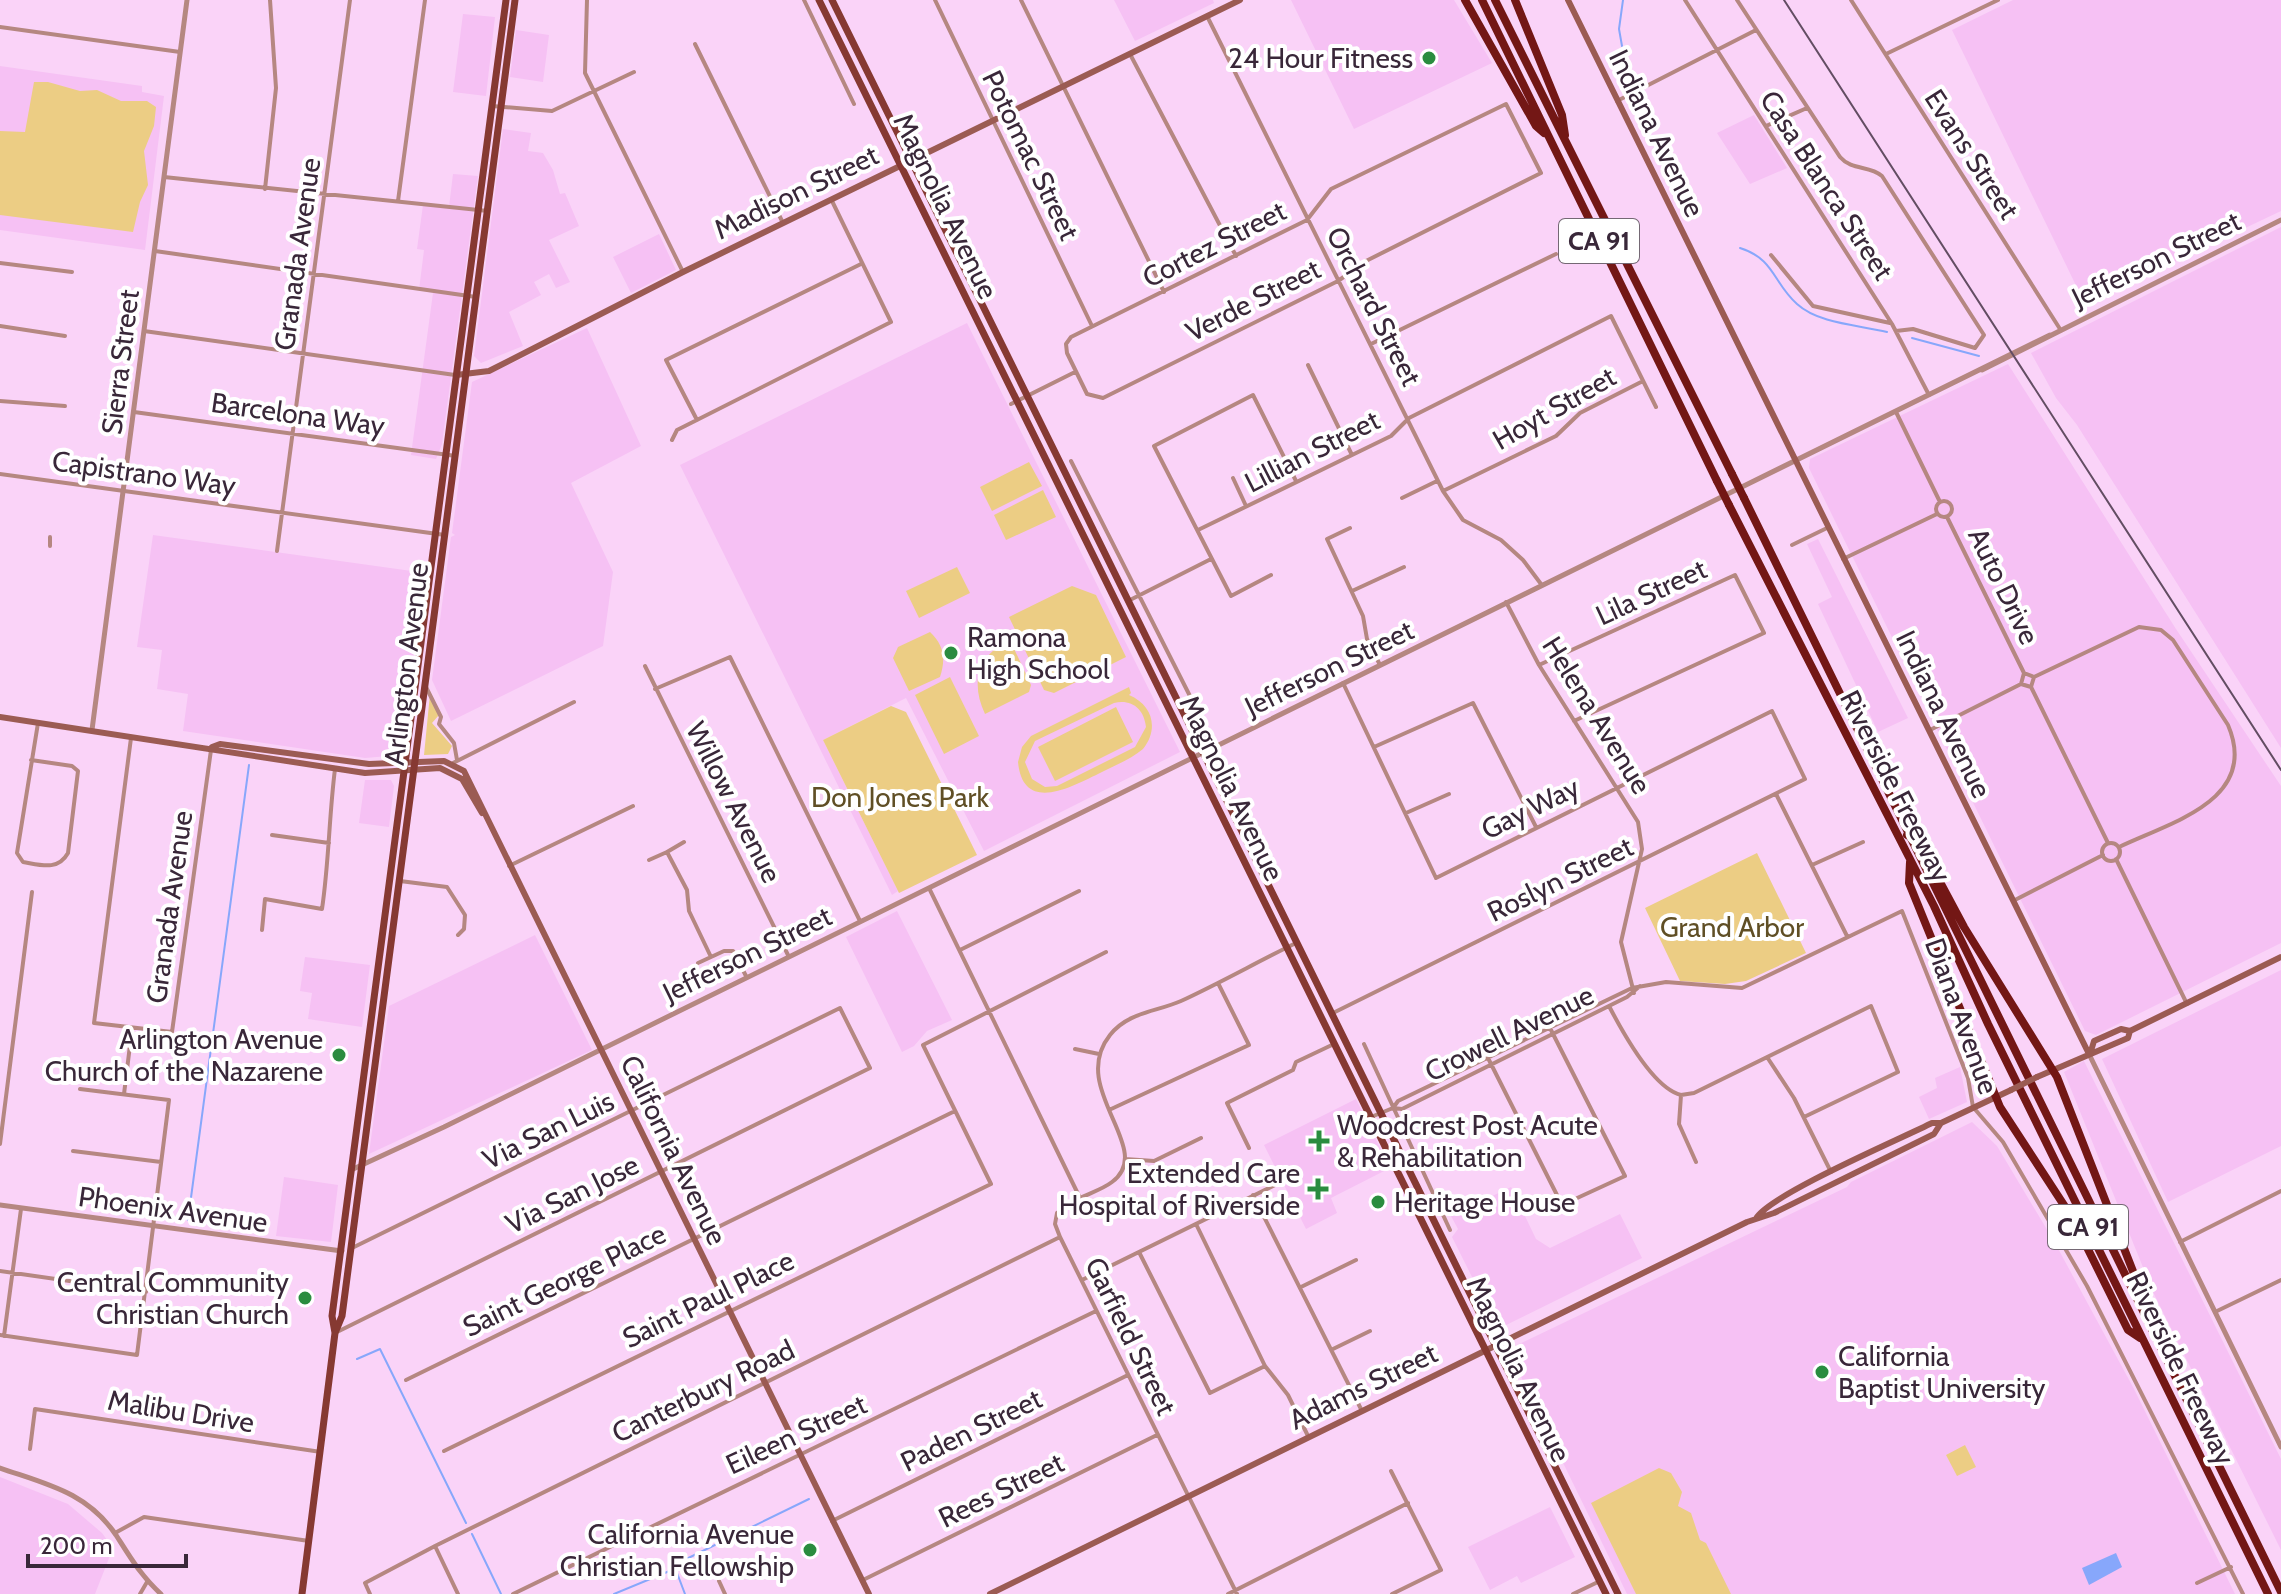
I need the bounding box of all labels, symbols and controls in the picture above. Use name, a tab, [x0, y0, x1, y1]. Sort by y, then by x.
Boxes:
place label: 24 Hour Fitness	[1228, 41, 1413, 75]
street label: Indiana Avenue	[1602, 44, 1712, 222]
marker: 24 Hour Fitness	[1420, 49, 1438, 67]
street label: Potomac Street	[975, 65, 1087, 245]
street label: Evans Street	[1918, 83, 2026, 225]
street label: Casa Blanca Street	[1753, 84, 1901, 286]
street label: Magnolia Avenue	[886, 108, 1006, 304]
street label: Madison Street	[708, 138, 884, 246]
street label: Granada Avenue	[267, 156, 327, 352]
street label: Cortez Street	[1137, 193, 1291, 295]
street label: Jefferson Street	[2065, 204, 2246, 315]
road number: CA 91	[1559, 219, 1639, 263]
street label: Orchard Street	[1319, 221, 1429, 391]
street label: Verde Street	[1180, 252, 1326, 348]
street label: Sierra Street	[94, 288, 146, 436]
street label: Hoyt Street	[1486, 359, 1622, 457]
street label: Barcelona Way	[209, 385, 387, 443]
street label: Lillian Street	[1239, 403, 1385, 499]
street label: Capistrano Way	[50, 443, 238, 503]
street label: Auto Drive	[1961, 522, 2047, 650]
street label: Lila Street	[1590, 552, 1712, 632]
street label: Arlington Avenue	[377, 561, 435, 767]
street label: Jefferson Street	[1238, 613, 1419, 724]
place label: Ramona High School	[967, 620, 1110, 686]
street label: Indiana Avenue	[1889, 625, 1999, 803]
street label: Helena Avenue	[1535, 630, 1659, 800]
marker: Ramona High School	[942, 644, 960, 662]
street label: Riverside Freeway	[1833, 684, 1959, 888]
street label: Magnolia Avenue	[1172, 690, 1292, 886]
street label: Willow Avenue	[679, 716, 789, 888]
street label: Gay Way	[1476, 770, 1584, 846]
park label: Don Jones Park	[811, 780, 989, 814]
street label: Granada Avenue	[139, 809, 199, 1005]
street label: Roslyn Street	[1482, 829, 1638, 929]
street label: Jefferson Street	[656, 899, 837, 1010]
park label: Grand Arbor	[1660, 910, 1804, 944]
street label: Diana Avenue	[1918, 933, 2006, 1099]
street label: Crowell Avenue	[1419, 977, 1599, 1089]
place label: Arlington Avenue Church of the Nazarene	[45, 1022, 323, 1088]
marker: Arlington Avenue Church of the Nazarene	[330, 1046, 348, 1064]
street label: California Avenue	[613, 1050, 735, 1250]
street label: Via San Luis	[477, 1084, 619, 1176]
place label: Woodcrest Post Acute & Rehabilitation	[1337, 1108, 1598, 1174]
marker: Woodcrest Post Acute & Rehabilitation	[1308, 1130, 1330, 1152]
street label: Via San Jose	[500, 1147, 644, 1241]
place label: Extended Care Hospital of Riverside	[1059, 1156, 1300, 1222]
marker: Extended Care Hospital of Riverside	[1307, 1178, 1329, 1200]
street label: Phoenix Avenue	[76, 1179, 270, 1239]
place label: Heritage House	[1394, 1185, 1575, 1219]
marker: Heritage House	[1369, 1193, 1387, 1211]
road number: CA 91	[2048, 1205, 2128, 1249]
street label: Saint George Place	[457, 1216, 671, 1344]
street label: Saint Paul Place	[617, 1243, 799, 1355]
street label: Garfield Street	[1078, 1252, 1184, 1420]
place label: Central Community Christian Church	[57, 1265, 289, 1331]
street label: Riverside Freeway	[2120, 1266, 2242, 1470]
street label: Magnolia Avenue	[1459, 1271, 1579, 1467]
marker: Central Community Christian Church	[296, 1289, 314, 1307]
street label: Canterbury Road	[606, 1332, 800, 1450]
street label: Adams Street	[1283, 1336, 1443, 1436]
place label: California Baptist University	[1838, 1339, 2045, 1405]
marker: California Baptist University	[1813, 1363, 1831, 1381]
street label: Paden Street	[895, 1381, 1047, 1479]
street label: Malibu Drive	[105, 1383, 257, 1439]
street label: Eileen Street	[720, 1387, 872, 1481]
street label: Rees Street	[933, 1445, 1069, 1535]
place label: California Avenue Christian Fellowship	[560, 1517, 794, 1583]
scale bar	[28, 1518, 186, 1568]
text: 200 m	[40, 1531, 113, 1560]
marker: California Avenue Christian Fellowship	[801, 1541, 819, 1559]

